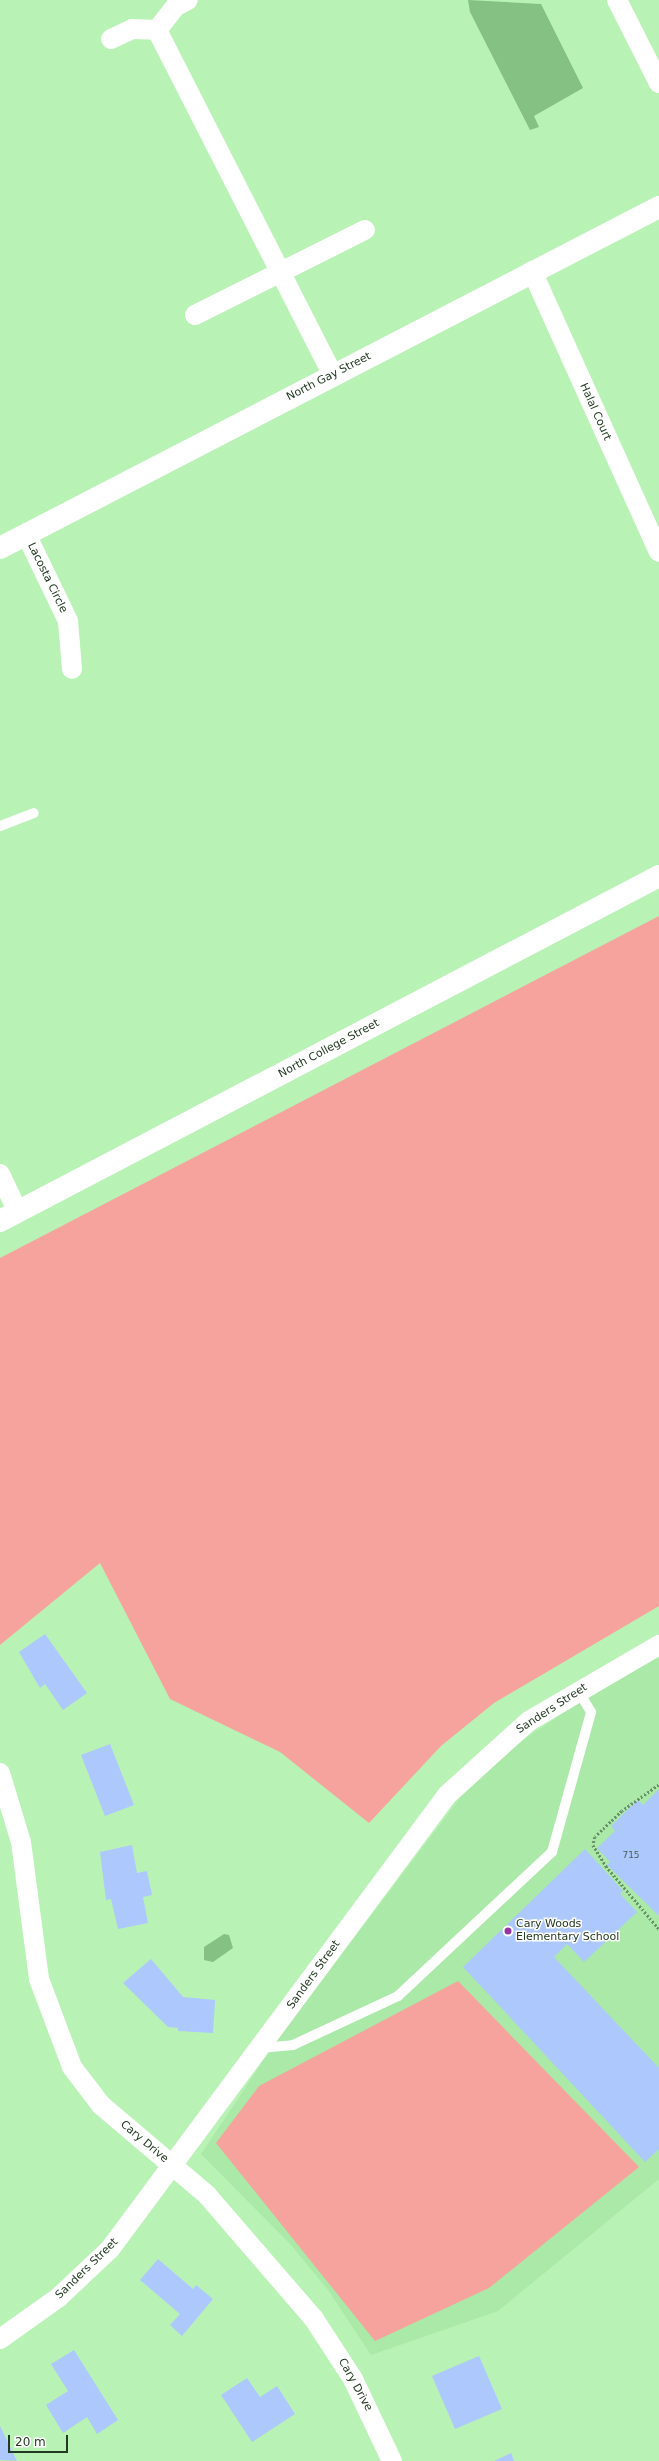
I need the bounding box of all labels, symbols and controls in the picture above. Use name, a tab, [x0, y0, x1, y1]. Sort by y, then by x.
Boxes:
street label: North Gay Street	[285, 350, 373, 404]
street label: Halal Court	[576, 381, 614, 443]
street label: Lacosta Circle	[24, 541, 70, 615]
street label: North College Street	[276, 1017, 382, 1081]
street label: Sanders Street	[514, 1681, 590, 1737]
house number: 715	[622, 1850, 640, 1860]
place label: Cary Woods Elementary School	[516, 1918, 619, 1944]
marker: Cary Woods Elementary School	[503, 1926, 513, 1936]
street label: Sanders Street	[285, 1938, 343, 2012]
street label: Cary Drive	[117, 2118, 171, 2166]
street label: Sanders Street	[53, 2236, 121, 2302]
street label: Cary Drive	[335, 2356, 375, 2414]
scale bar	[10, 2427, 70, 2453]
text: 20 m	[15, 2435, 46, 2449]

